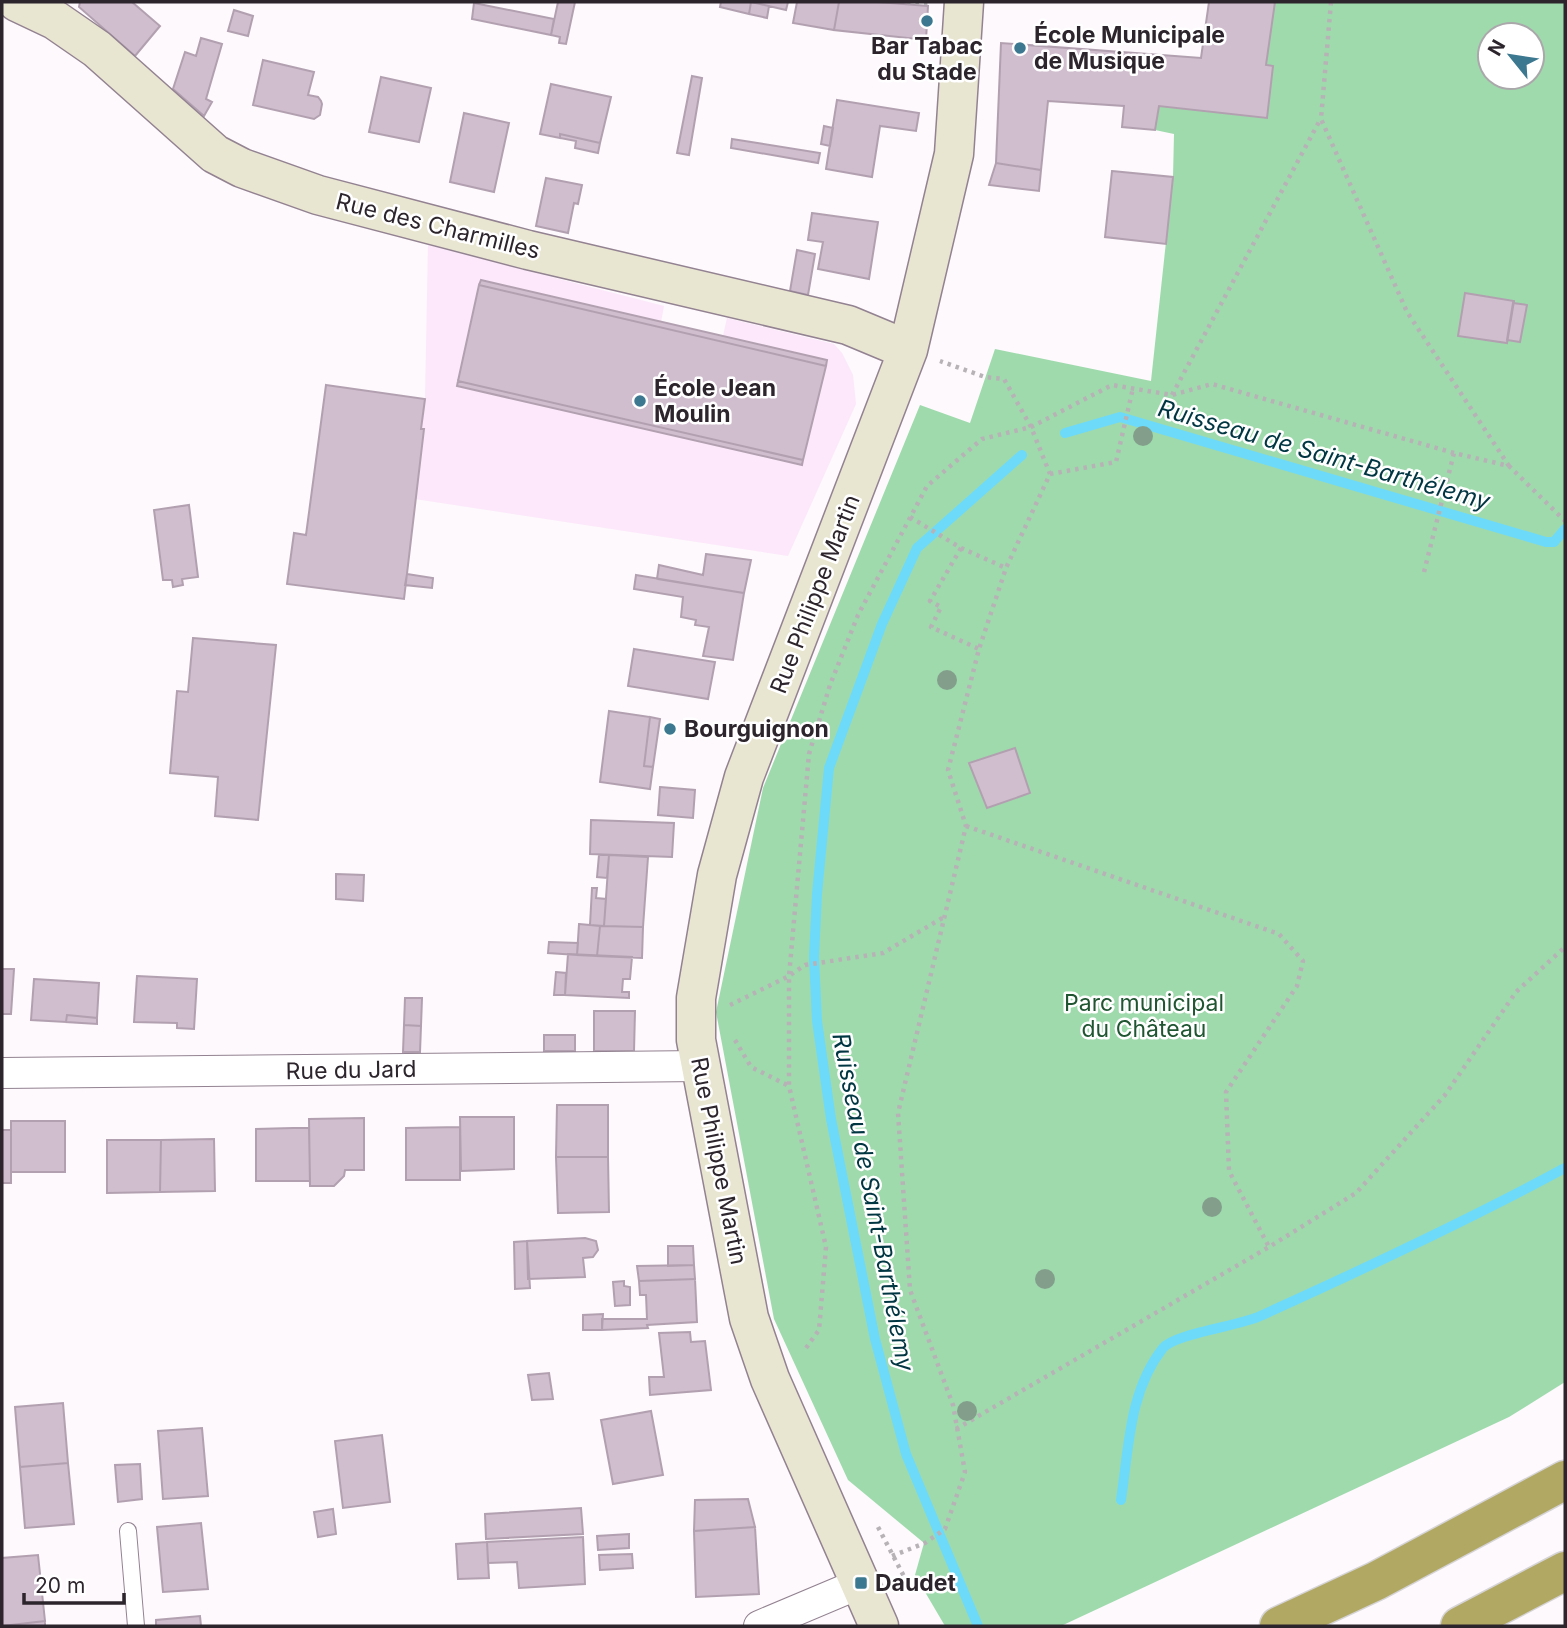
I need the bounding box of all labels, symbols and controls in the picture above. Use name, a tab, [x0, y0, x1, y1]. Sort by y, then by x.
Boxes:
marker: Bar Tabac du Stade	[919, 13, 935, 29]
place label: École Municipale de Musique	[1034, 21, 1225, 75]
north arrow	[1476, 21, 1546, 91]
place label: Bar Tabac du Stade	[871, 32, 983, 86]
text: N	[1483, 36, 1510, 60]
marker: École Municipale de Musique	[1012, 40, 1028, 56]
street label: Rue des Charmilles	[333, 187, 543, 265]
place label: École Jean Moulin	[654, 374, 776, 428]
marker: École Jean Moulin	[632, 393, 648, 409]
water label: Ruisseau de Saint-Barthélemy	[1155, 393, 1494, 516]
street label: Rue Philippe Martin	[764, 491, 866, 697]
place label: Bourguignon	[684, 715, 829, 743]
marker: Bourguignon	[662, 721, 678, 737]
park label: Parc municipal du Château	[1064, 989, 1224, 1043]
water label: Ruisseau de Saint-Barthélemy	[826, 1030, 921, 1374]
street label: Rue du Jard	[285, 1055, 417, 1085]
street label: Rue Philippe Martin	[685, 1055, 753, 1267]
scale bar	[24, 1562, 124, 1606]
place label: Daudet	[875, 1569, 956, 1597]
text: 20 m	[35, 1573, 85, 1598]
marker: Daudet	[853, 1575, 869, 1591]

